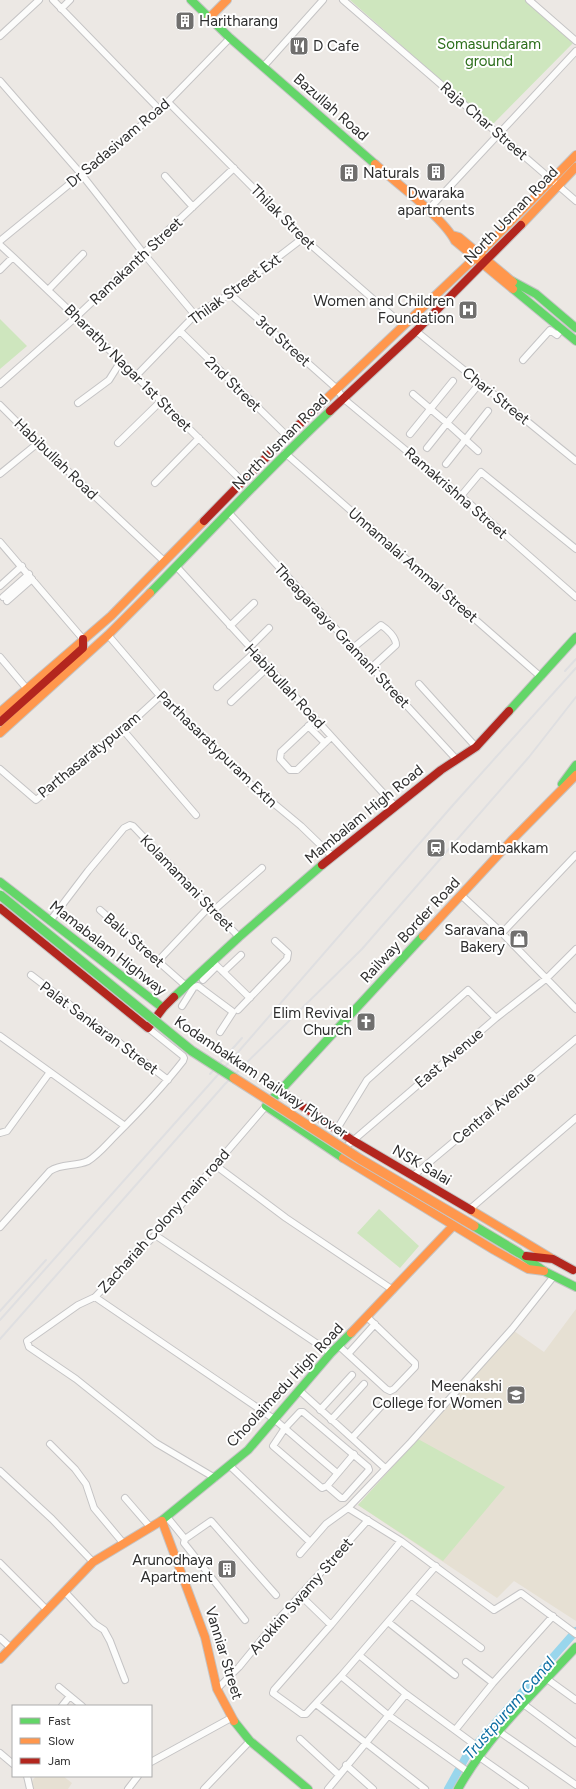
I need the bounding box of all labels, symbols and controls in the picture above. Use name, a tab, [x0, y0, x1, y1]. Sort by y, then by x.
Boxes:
building icon: Haritharang	[174, 10, 196, 32]
place label: Haritharang	[199, 12, 278, 30]
restaurant icon: D Cafe	[288, 35, 310, 57]
park label: Somasundaram ground	[437, 35, 541, 70]
place label: D Cafe	[313, 37, 359, 55]
street label: Bazullah Road	[290, 70, 372, 144]
street label: Raja Char Street	[437, 78, 532, 164]
street label: Dr Sadasivam Road	[63, 95, 173, 191]
building icon: Dwaraka apartments	[425, 161, 447, 183]
building icon: Naturals	[338, 162, 360, 184]
street label: North Usman Road	[460, 163, 562, 267]
place label: Naturals	[363, 164, 419, 182]
street label: Thilak Street	[247, 181, 319, 253]
place label: Dwaraka apartments	[398, 184, 474, 219]
street label: Ramakanth Street	[86, 213, 186, 309]
street label: Thilak Street Ext	[185, 249, 285, 328]
place label: Women and Children Foundation	[314, 292, 454, 327]
hospital icon: Women and Children Foundation	[457, 299, 479, 321]
street label: Bharathy Nagar 1st Street	[61, 301, 196, 436]
street label: 3rd Street	[252, 312, 314, 371]
street label: 2nd Street	[201, 353, 265, 415]
street label: Chari Street	[459, 363, 533, 429]
street label: North Usman Road	[228, 390, 332, 494]
street label: Habibullah Road	[10, 415, 102, 503]
street label: Ramakrishna Street	[401, 443, 511, 543]
street label: Unnamalai Ammal Street	[344, 504, 482, 626]
street label: Theagaraaya Gramani Street	[271, 560, 414, 712]
street label: Habibullah Road	[241, 640, 329, 732]
street label: Parthasaratypuram Extn	[153, 687, 281, 811]
street label: Parthasaratypuram	[34, 708, 144, 802]
street label: Mambalam High Road	[301, 761, 427, 867]
street label: Kolamamani Street	[136, 831, 238, 935]
station icon: Kodambakkam	[425, 837, 447, 859]
place label: Kodambakkam	[450, 839, 548, 857]
street label: Railway Border Road	[356, 873, 464, 987]
street label: Mamabalam Highway	[46, 897, 170, 999]
street label: Balu Street	[100, 909, 168, 971]
place label: Saravana Bakery	[444, 921, 505, 956]
shop icon: Saravana Bakery	[508, 928, 530, 950]
street label: Palat Sankaran Street	[36, 978, 162, 1079]
place label: Elim Revival Church	[273, 1004, 352, 1039]
church icon: Elim Revival Church	[355, 1011, 377, 1033]
street label: Kodambakkam Railway Flyover	[171, 1012, 351, 1142]
street label: East Avenue	[411, 1024, 487, 1092]
street label: Central Avenue	[449, 1068, 539, 1148]
street label: NSK Salai	[389, 1141, 455, 1189]
street label: Zachariah Colony main road	[95, 1145, 233, 1297]
street label: Choolaimedu High Road	[223, 1319, 347, 1451]
place label: Meenakshi College for Women	[372, 1377, 502, 1412]
school or university icon: Meenakshi College for Women	[505, 1384, 527, 1406]
street label: Arokkin Swamy Street	[245, 1534, 357, 1658]
place label: Arunodhaya Apartment	[132, 1551, 213, 1586]
building icon: Arunodhaya Apartment	[216, 1558, 238, 1580]
street label: Vanniar Street	[201, 1604, 247, 1702]
water label: Trustpuram Canal	[459, 1652, 559, 1763]
legend	[12, 1705, 152, 1777]
text: Fast	[48, 1714, 71, 1728]
text: Slow	[48, 1734, 75, 1748]
text: Jam	[48, 1754, 71, 1768]

